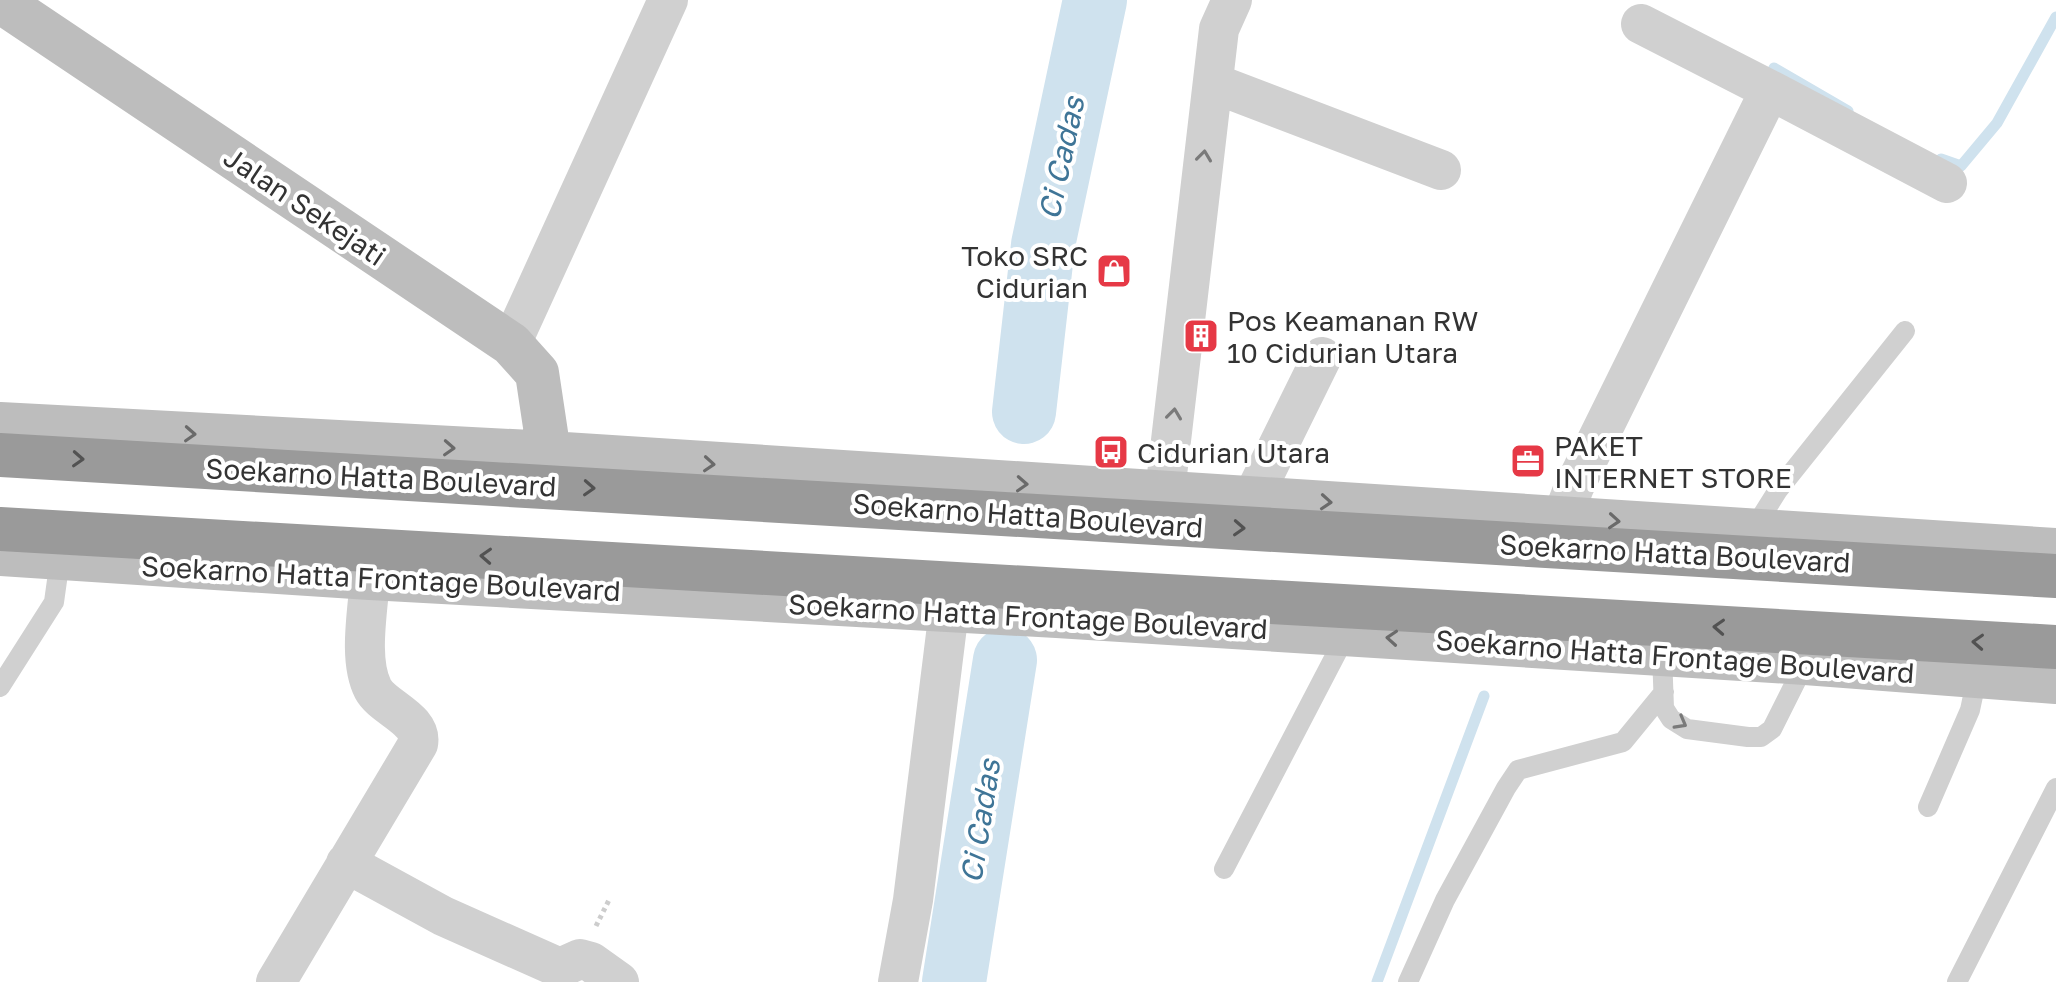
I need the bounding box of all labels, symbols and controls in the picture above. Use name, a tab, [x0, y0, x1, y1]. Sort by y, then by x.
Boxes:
water label: Ci Cadas	[1030, 92, 1092, 223]
street label: Jalan Sekejati	[218, 140, 392, 272]
one-way arrow	[1196, 149, 1213, 162]
place label: Toko SRC Cidurian	[961, 239, 1088, 304]
shop icon: Toko SRC Cidurian	[1095, 252, 1133, 290]
place label: Pos Keamanan RW 10 Cidurian Utara	[1227, 304, 1478, 369]
building icon: Pos Keamanan RW 10 Cidurian Utara	[1182, 317, 1220, 355]
one-way arrow	[1165, 408, 1182, 421]
one-way arrow	[184, 425, 197, 442]
place label: PAKET INTERNET STORE	[1554, 429, 1792, 494]
bus stop icon: Cidurian Utara	[1092, 433, 1130, 471]
place label: Cidurian Utara	[1137, 436, 1330, 469]
one-way arrow	[443, 439, 456, 456]
office icon: PAKET INTERNET STORE	[1509, 442, 1547, 480]
one-way arrow	[72, 450, 85, 467]
street label: Soekarno Hatta Boulevard	[205, 451, 557, 503]
one-way arrow	[703, 455, 716, 472]
one-way arrow	[1016, 475, 1029, 492]
one-way arrow	[583, 480, 596, 497]
street label: Soekarno Hatta Boulevard	[852, 486, 1204, 544]
one-way arrow	[1320, 493, 1333, 510]
one-way arrow	[1608, 513, 1621, 530]
one-way arrow	[1233, 519, 1246, 536]
street label: Soekarno Hatta Boulevard	[1499, 527, 1851, 579]
one-way arrow	[479, 548, 492, 565]
street label: Soekarno Hatta Frontage Boulevard	[140, 549, 622, 607]
street label: Soekarno Hatta Frontage Boulevard	[787, 587, 1269, 645]
one-way arrow	[1712, 619, 1725, 636]
street label: Soekarno Hatta Frontage Boulevard	[1434, 623, 1916, 689]
one-way arrow	[1385, 630, 1398, 647]
one-way arrow	[1971, 634, 1984, 651]
one-way arrow	[1672, 713, 1687, 729]
water label: Ci Cadas	[952, 756, 1008, 885]

